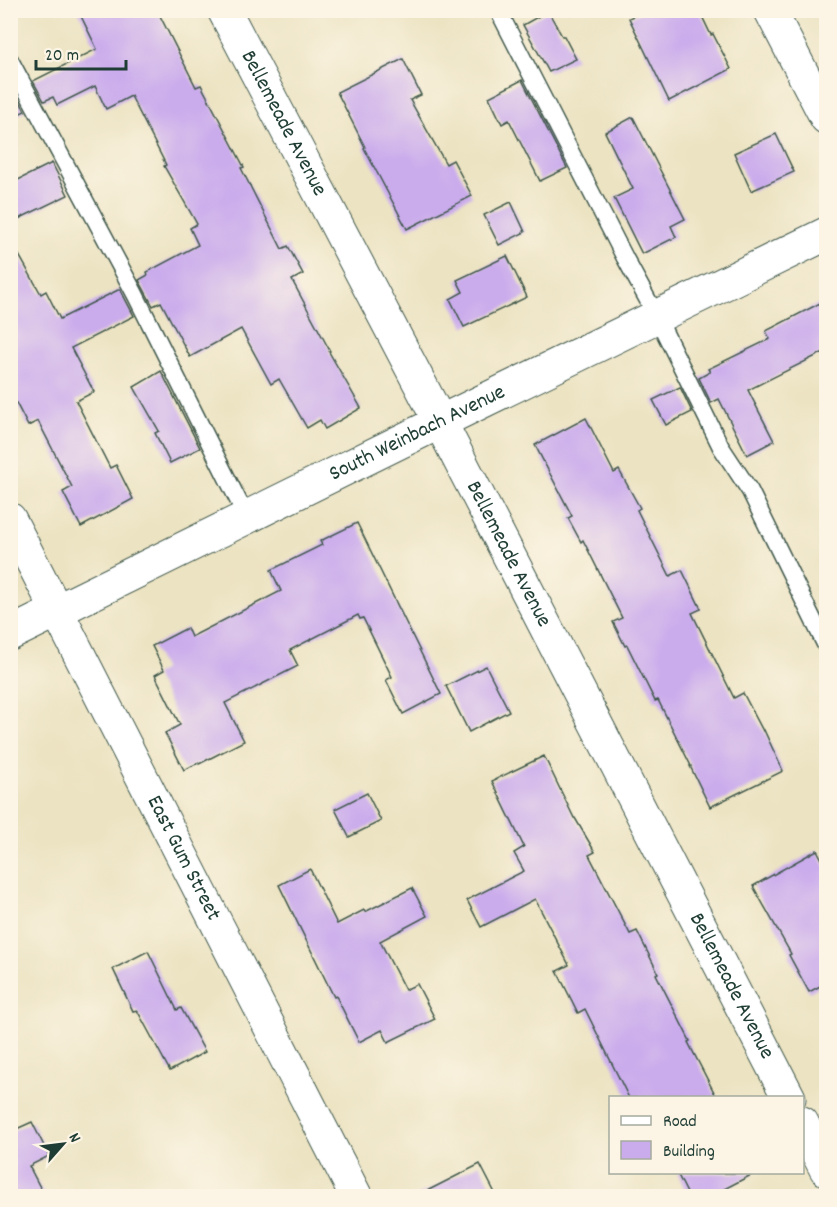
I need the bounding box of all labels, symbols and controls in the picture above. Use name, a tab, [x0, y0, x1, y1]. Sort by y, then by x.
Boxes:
scale bar	[36, 33, 126, 71]
text: 20 m	[45, 44, 79, 69]
street label: Bellemeade Avenue	[232, 45, 334, 202]
street label: South Weinbach Avenue	[324, 377, 511, 490]
street label: Bellemeade Avenue	[458, 476, 559, 633]
street label: East Gum Street	[138, 790, 228, 926]
street label: Bellemeade Avenue	[681, 908, 782, 1065]
legend	[609, 1096, 804, 1174]
text: Road	[663, 1110, 697, 1135]
north arrow	[33, 1114, 93, 1174]
text: N	[62, 1129, 86, 1147]
text: Building	[663, 1140, 715, 1165]

